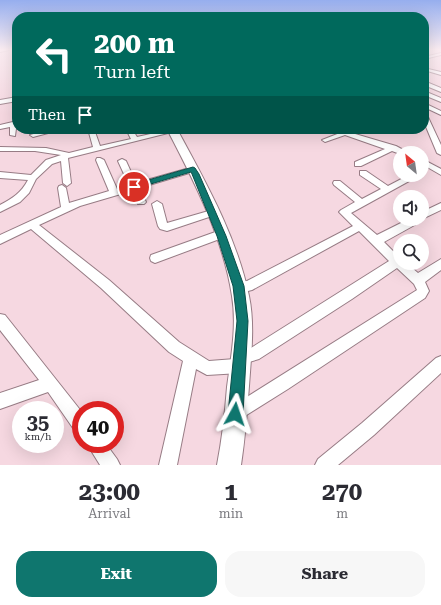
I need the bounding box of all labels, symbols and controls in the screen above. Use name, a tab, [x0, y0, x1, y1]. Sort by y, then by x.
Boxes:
text: 200 m	[94, 27, 175, 60]
icon: left	[28, 28, 80, 80]
text: Turn left	[94, 61, 170, 82]
icon: arrive	[74, 104, 96, 126]
text: Then	[28, 106, 66, 124]
north arrow	[393, 146, 429, 182]
map controls	[393, 146, 429, 270]
pin	[117, 170, 151, 204]
icon: arrive	[123, 176, 145, 198]
button: sound	[393, 190, 429, 226]
button: search	[393, 234, 429, 270]
position arrow	[214, 393, 256, 435]
speed limit sign: 40	[72, 401, 124, 453]
text: 35	[27, 410, 49, 434]
text: km/h	[25, 431, 51, 442]
text: 23:00	[79, 478, 140, 506]
text: 1	[224, 478, 238, 506]
text: 270	[322, 478, 362, 506]
text: Arrival	[88, 506, 131, 521]
text: min	[219, 506, 243, 521]
text: m	[336, 506, 348, 521]
button: Exit	[16, 551, 217, 597]
button: Share	[225, 551, 425, 597]

